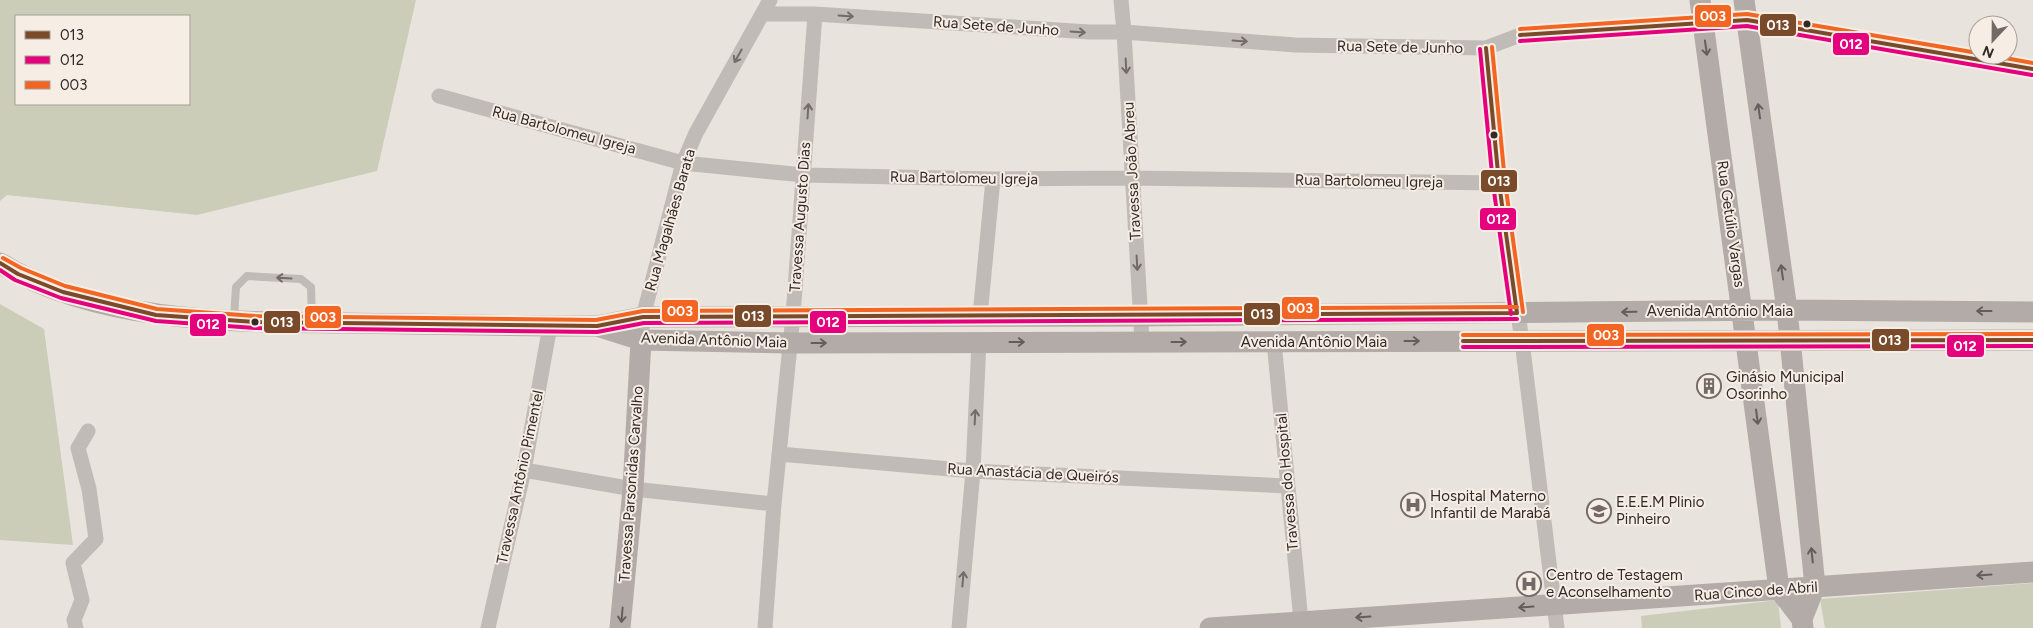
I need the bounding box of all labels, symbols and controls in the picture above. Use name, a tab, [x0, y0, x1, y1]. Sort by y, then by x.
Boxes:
line badge: 003	[1694, 4, 1732, 28]
text: 003	[1700, 8, 1726, 25]
one-way arrow	[837, 12, 853, 21]
street label: Rua Sete de Junho	[932, 13, 1060, 39]
line badge: 013	[1759, 13, 1797, 37]
legend	[15, 15, 190, 105]
north arrow	[1968, 15, 2018, 65]
text: 013	[1767, 17, 1790, 34]
unlabelled marker	[1802, 19, 1812, 29]
text: 013	[60, 26, 84, 44]
one-way arrow	[1069, 27, 1085, 36]
line badge: 012	[1832, 32, 1870, 56]
one-way arrow	[1231, 36, 1247, 46]
text: 012	[1839, 36, 1863, 53]
street label: Rua Sete de Junho	[1337, 37, 1464, 57]
one-way arrow	[1702, 40, 1712, 56]
text: N	[1980, 42, 1997, 61]
one-way arrow	[733, 49, 743, 63]
text: 012	[60, 51, 84, 69]
one-way arrow	[1121, 58, 1130, 74]
text: 003	[60, 76, 87, 94]
street label: Travessa João Abreu	[1119, 101, 1145, 241]
street label: Rua Bartolomeu Igreja	[490, 102, 638, 158]
one-way arrow	[803, 103, 812, 119]
one-way arrow	[1754, 103, 1764, 119]
unlabelled marker	[1489, 130, 1499, 140]
street label: Travessa Augusto Dias	[786, 141, 814, 293]
street label: Rua Magalhães Barata	[641, 147, 699, 293]
street label: Rua Getúlio Vargas	[1713, 159, 1749, 289]
street label: Rua Bartolomeu Igreja	[890, 168, 1038, 188]
line badge: 013	[1480, 169, 1518, 193]
street label: Rua Bartolomeu Igreja	[1295, 171, 1443, 191]
text: 013	[1488, 173, 1511, 190]
line badge: 012	[1479, 207, 1517, 231]
text: 012	[1486, 211, 1510, 228]
one-way arrow	[1133, 255, 1142, 271]
one-way arrow	[1776, 264, 1786, 280]
one-way arrow	[276, 273, 292, 282]
line badge: 003	[1281, 296, 1320, 320]
line badge: 003	[661, 299, 699, 323]
text: 003	[1287, 300, 1313, 317]
line badge: 013	[1243, 302, 1281, 326]
street label: Avenida Antônio Maia	[1647, 302, 1793, 320]
text: 003	[667, 303, 693, 320]
line badge: 013	[734, 304, 772, 328]
line badge: 003	[304, 305, 342, 329]
text: 013	[1251, 306, 1274, 323]
one-way arrow	[1977, 306, 1993, 316]
one-way arrow	[1622, 307, 1638, 316]
text: 013	[742, 308, 765, 325]
text: 003	[310, 309, 336, 326]
line badge: 013	[263, 310, 301, 334]
line badge: 012	[809, 310, 847, 334]
line badge: 012	[189, 313, 227, 337]
text: 013	[271, 314, 294, 331]
text: 012	[816, 314, 840, 331]
text: 012	[196, 316, 220, 333]
unlabelled marker	[250, 317, 260, 327]
line badge: 003	[1586, 323, 1625, 347]
text: 003	[1593, 327, 1619, 344]
street label: Avenida Antônio Maia	[641, 328, 787, 352]
line badge: 013	[1871, 328, 1910, 352]
text: 013	[1879, 332, 1902, 349]
street label: Avenida Antônio Maia	[1241, 333, 1387, 351]
line badge: 012	[1946, 334, 1985, 358]
one-way arrow	[1403, 336, 1419, 346]
one-way arrow	[1008, 337, 1024, 347]
one-way arrow	[1170, 337, 1187, 347]
one-way arrow	[811, 338, 827, 347]
text: 012	[1953, 338, 1977, 355]
place label: Ginásio Municipal Osorinho	[1726, 368, 1844, 403]
building icon: Ginásio Municipal Osorinho	[1696, 373, 1722, 399]
street label: Travessa Parsonidas Carvalho	[615, 385, 647, 583]
street label: Travessa Antônio Pimentel	[493, 389, 547, 565]
one-way arrow	[1752, 409, 1762, 425]
one-way arrow	[971, 410, 980, 426]
street label: Travessa do Hospital	[1272, 412, 1302, 552]
street label: Rua Anastácia de Queirós	[947, 460, 1119, 486]
place label: Hospital Materno Infantil de Marabá	[1430, 487, 1550, 522]
hospital icon: Hospital Materno Infantil de Marabá	[1400, 492, 1426, 518]
place label: E.E.E.M Plinio Pinheiro	[1616, 493, 1705, 528]
school or university icon: E.E.E.M Plinio Pinheiro	[1586, 498, 1612, 524]
one-way arrow	[1807, 548, 1817, 564]
place label: Centro de Testagem e Aconselhamento	[1546, 566, 1683, 601]
one-way arrow	[1977, 570, 1993, 579]
hospital icon: Centro de Testagem e Aconselhamento	[1516, 571, 1542, 597]
one-way arrow	[958, 572, 968, 588]
street label: Rua Cinco de Abril	[1694, 578, 1818, 604]
one-way arrow	[1518, 603, 1534, 612]
one-way arrow	[617, 607, 626, 623]
one-way arrow	[1356, 613, 1372, 622]

